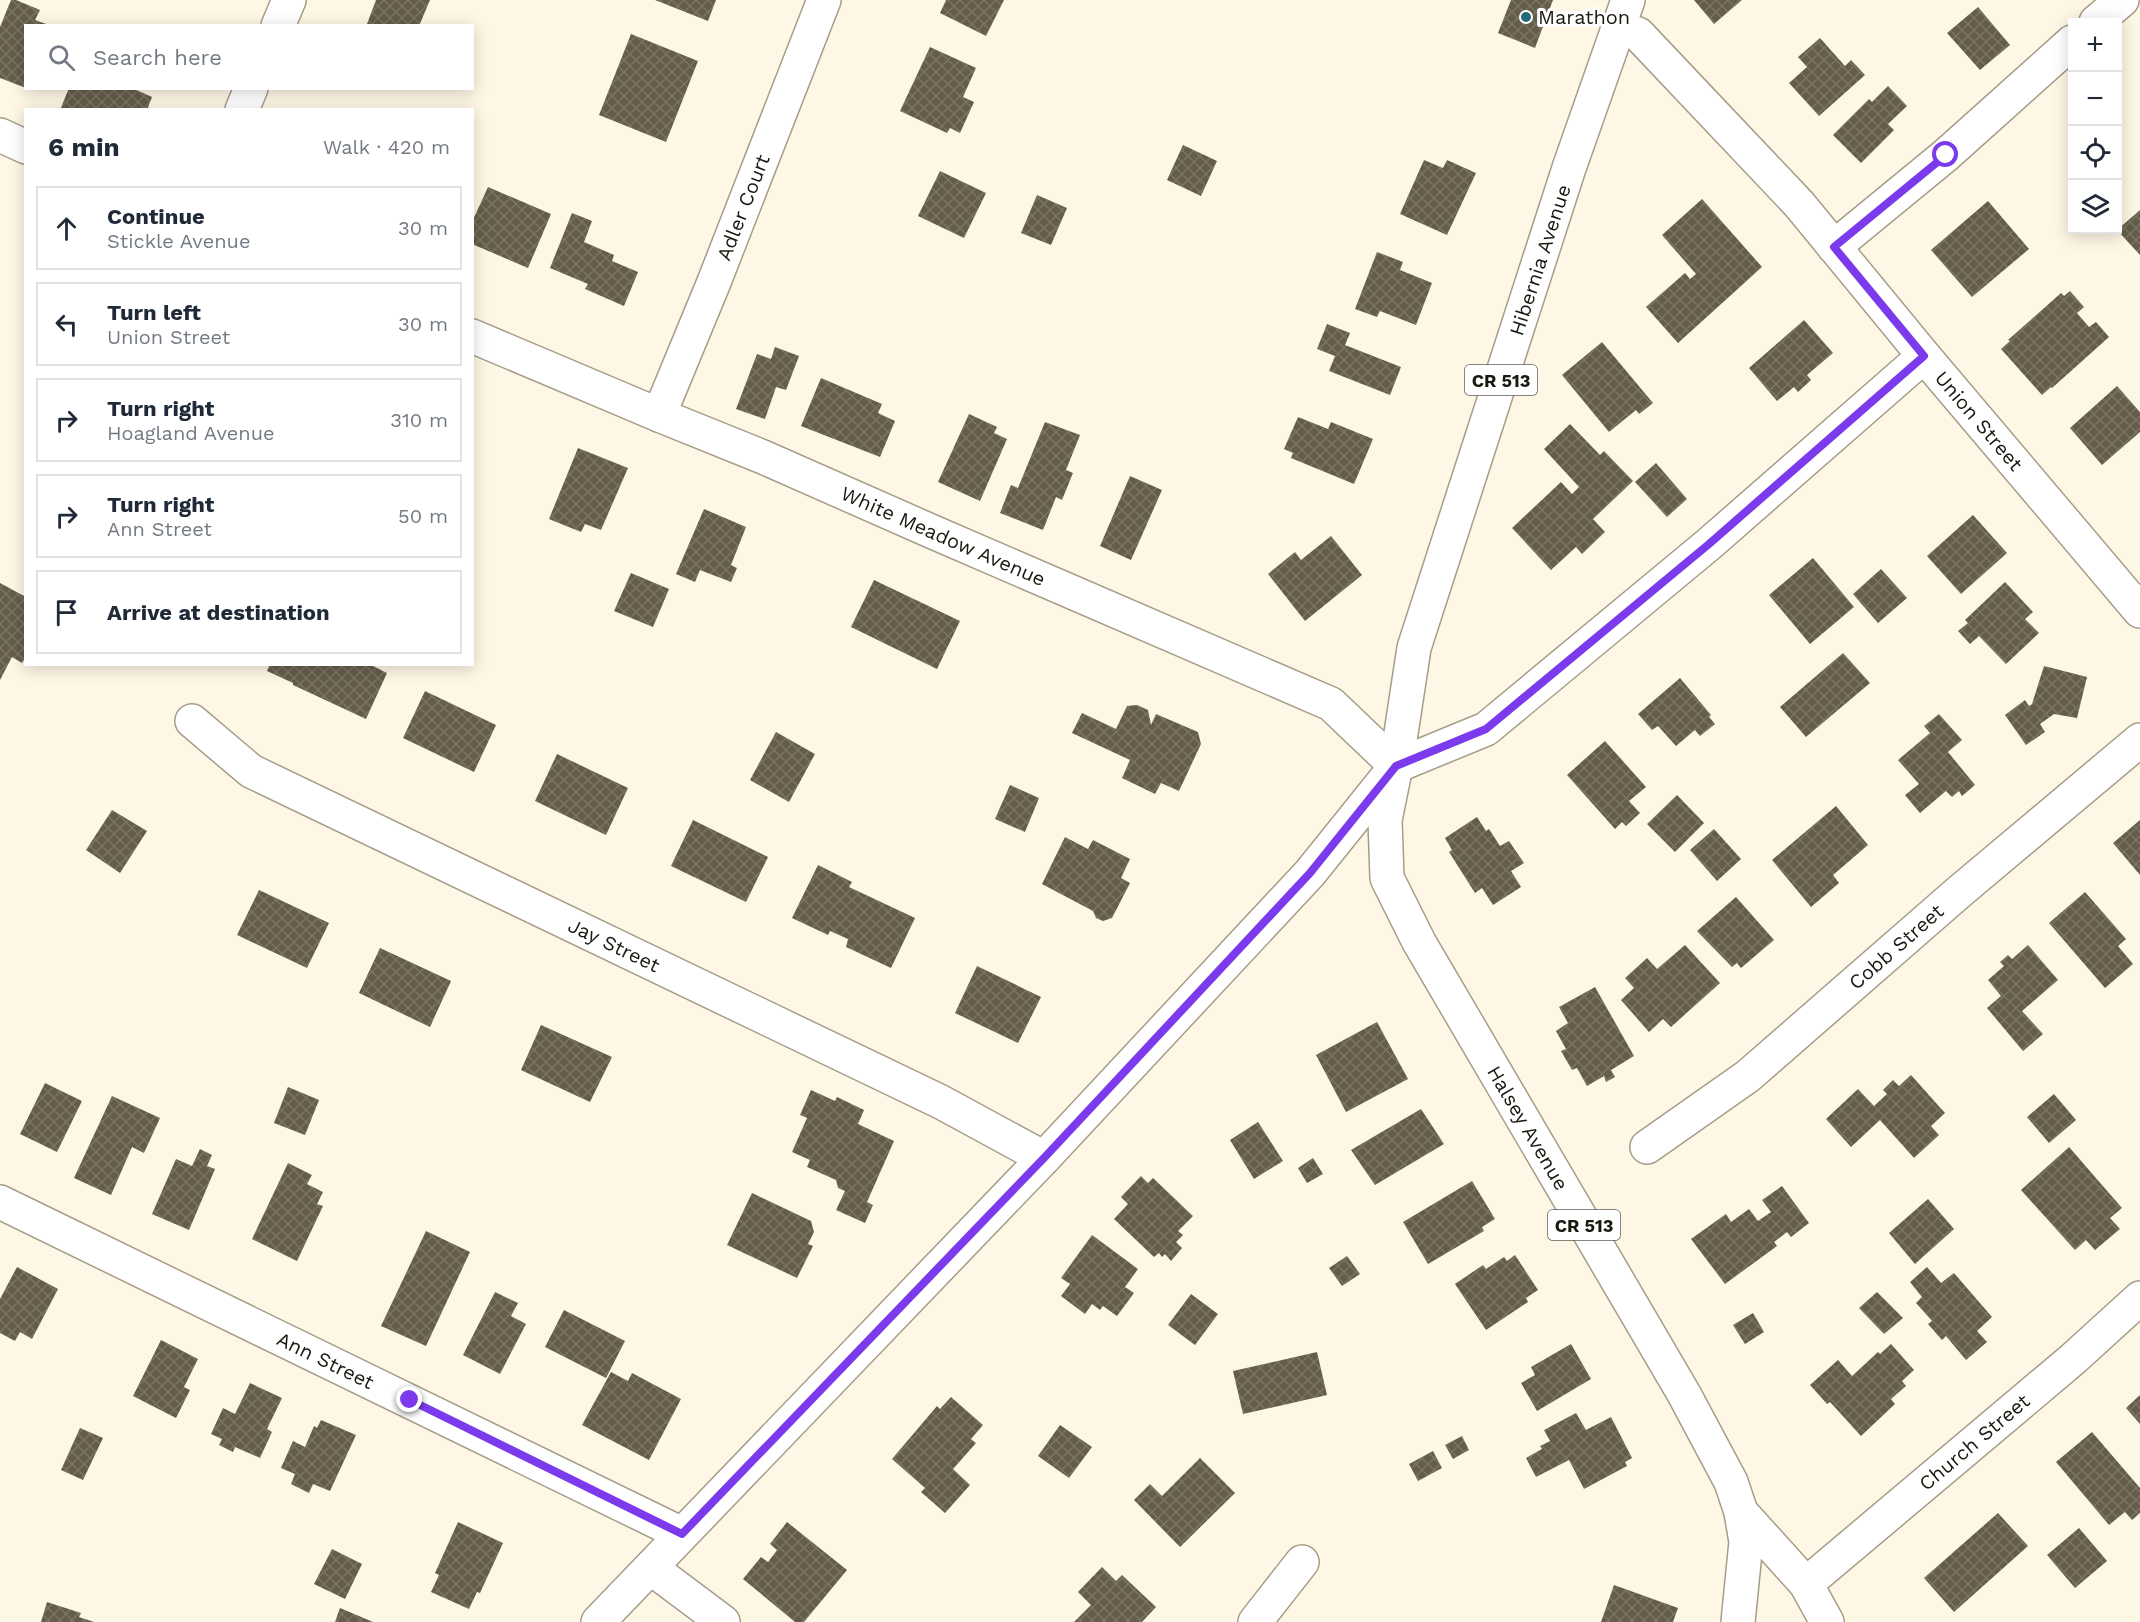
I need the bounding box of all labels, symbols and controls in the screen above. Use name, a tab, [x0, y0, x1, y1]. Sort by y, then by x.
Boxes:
place label: Marathon	[1538, 5, 1630, 29]
marker: Marathon	[1519, 10, 1533, 24]
map controls	[2068, 18, 2122, 234]
button: +	[2068, 18, 2122, 72]
search box	[24, 24, 474, 90]
icon: search	[45, 41, 78, 74]
text: Search here	[93, 45, 222, 70]
button: −	[2068, 72, 2122, 126]
button: locate	[2068, 126, 2122, 180]
text: 6 min	[48, 132, 120, 162]
text: Walk · 420 m	[323, 135, 450, 159]
route start	[1932, 141, 1958, 167]
street label: Adler Court	[712, 150, 775, 264]
button: layers	[2068, 180, 2122, 234]
street label: Hibernia Avenue	[1504, 181, 1576, 339]
text: Continue	[107, 204, 205, 229]
icon: ahead	[50, 212, 83, 245]
text: 30 m	[398, 216, 448, 240]
text: Stickle Avenue	[107, 229, 250, 253]
text: Turn left	[107, 300, 201, 325]
icon: left	[50, 308, 83, 341]
text: 30 m	[398, 312, 448, 336]
text: Union Street	[107, 325, 230, 349]
road number: CR 513	[1465, 365, 1537, 395]
street label: Union Street	[1930, 366, 2028, 476]
text: Turn right	[107, 396, 214, 421]
icon: right	[50, 404, 83, 437]
text: 310 m	[390, 408, 448, 432]
text: Hoagland Avenue	[107, 421, 275, 445]
street label: White Meadow Avenue	[837, 481, 1049, 591]
text: Turn right	[107, 492, 214, 517]
icon: right	[50, 500, 83, 533]
text: 50 m	[398, 504, 448, 528]
text: Ann Street	[107, 517, 212, 541]
icon: arrive	[50, 596, 83, 629]
text: Arrive at destination	[107, 600, 330, 625]
street label: Cobb Street	[1844, 899, 1949, 995]
street label: Jay Street	[564, 913, 664, 978]
street label: Halsey Avenue	[1482, 1061, 1574, 1194]
road number: CR 513	[1548, 1210, 1620, 1240]
street label: Ann Street	[273, 1327, 379, 1394]
route end	[396, 1386, 422, 1412]
street label: Church Street	[1914, 1389, 2035, 1496]

